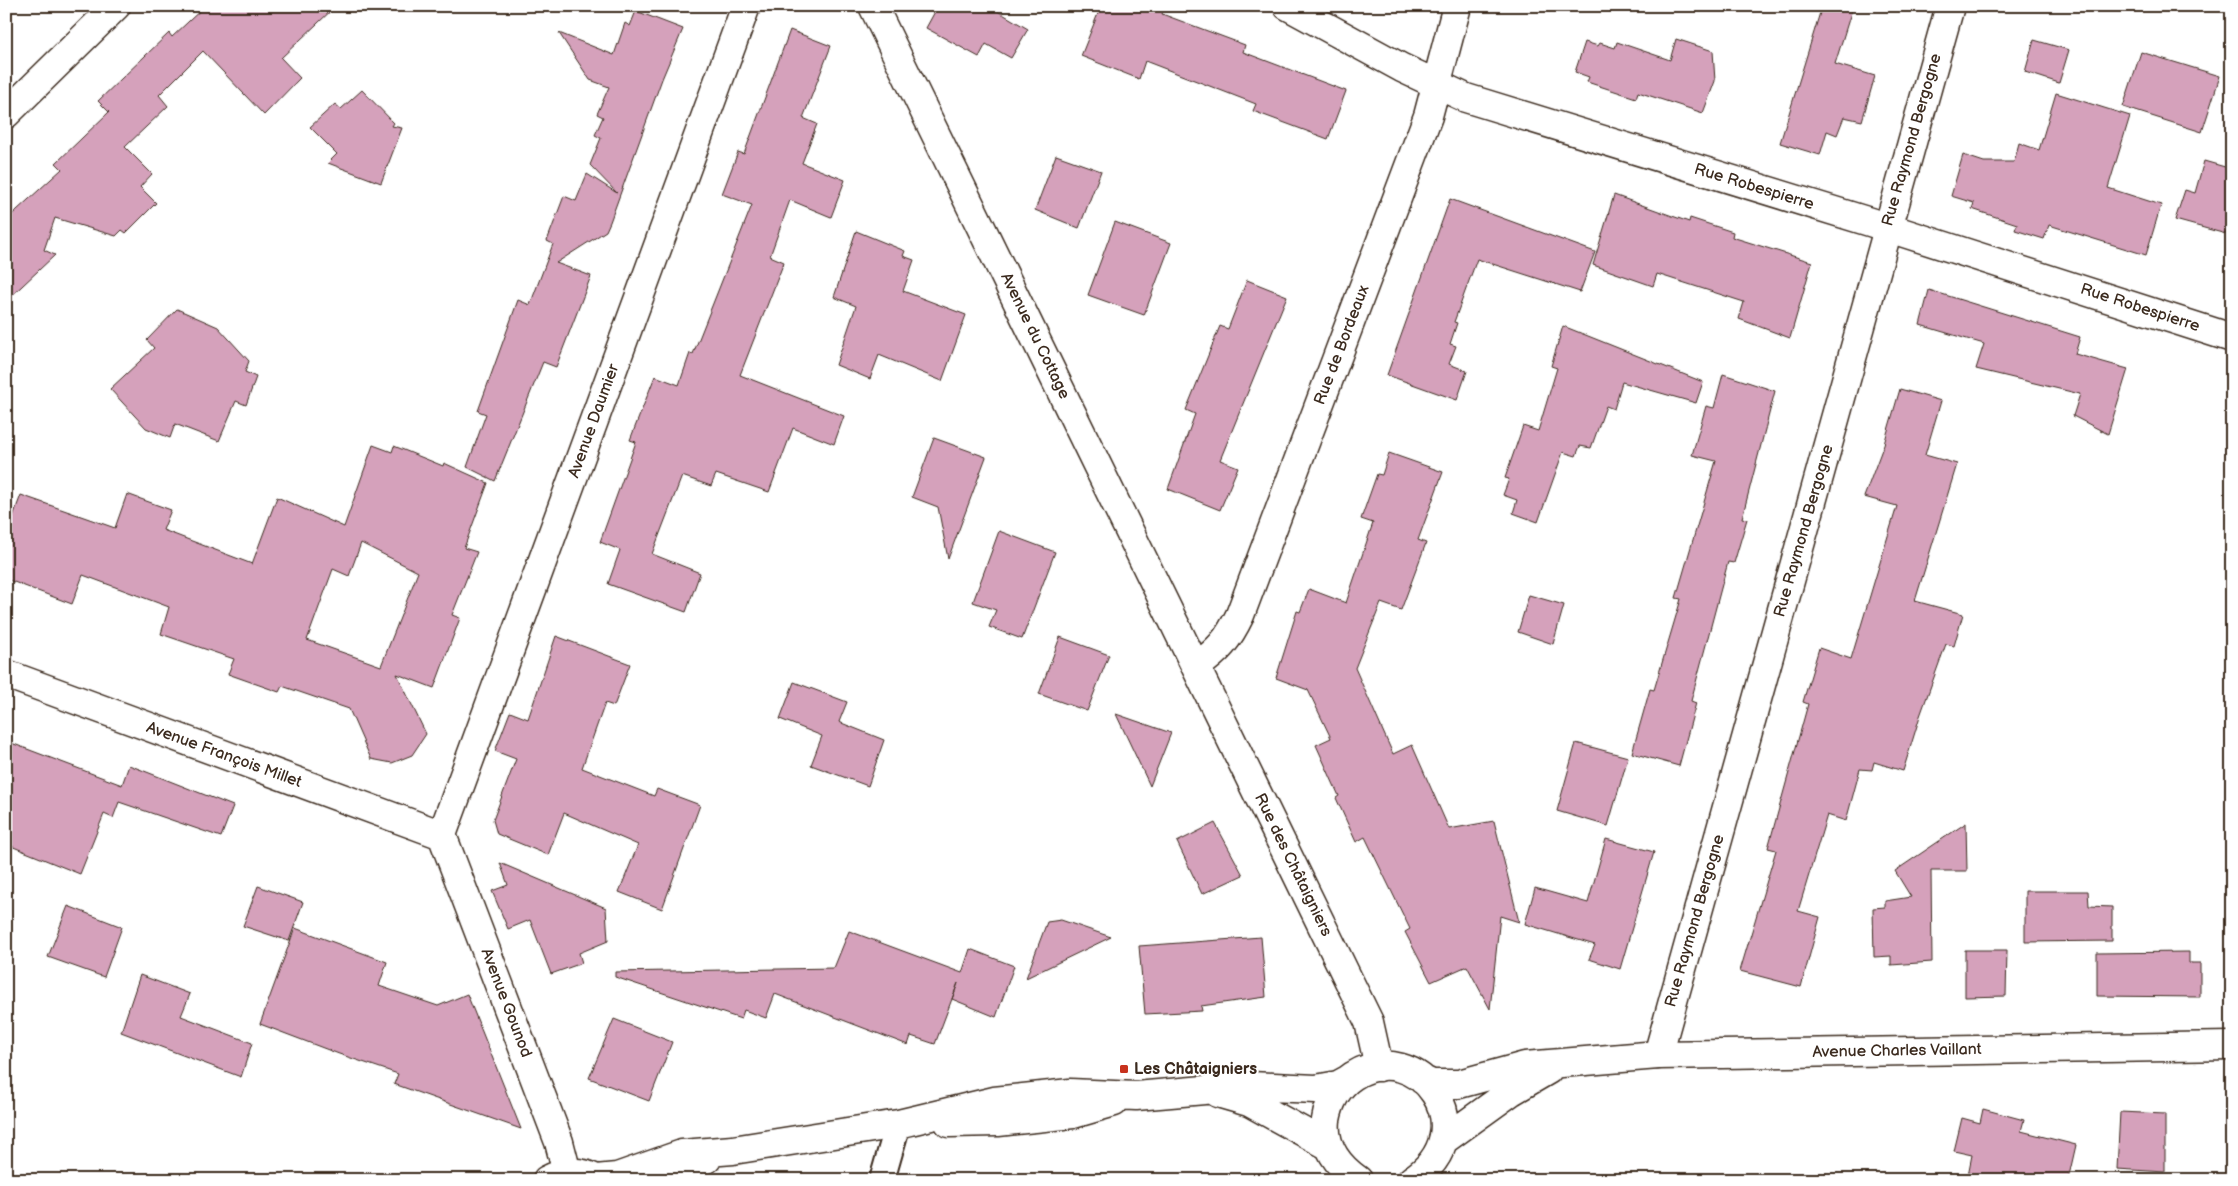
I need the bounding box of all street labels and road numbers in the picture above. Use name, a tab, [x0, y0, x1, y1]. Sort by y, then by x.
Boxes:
street label: Rue Raymond Bergogne	[1878, 51, 1946, 228]
street label: Rue Robespierre	[1692, 160, 1817, 214]
street label: Avenue du Cottage	[996, 270, 1074, 403]
street label: Rue Robespierre	[2078, 280, 2202, 336]
street label: Rue de Bordeaux	[1310, 282, 1374, 408]
street label: Avenue Daumier	[565, 361, 623, 480]
street label: Rue Raymond Bergogne	[1770, 442, 1838, 619]
street label: Avenue François Millet	[144, 718, 304, 792]
street label: Rue des Châtaigniers	[1250, 790, 1336, 940]
street label: Rue Raymond Bergogne	[1661, 832, 1729, 1009]
street label: Avenue Gounod	[476, 946, 536, 1060]
street label: Avenue Charles Vaillant	[1812, 1040, 1982, 1062]

